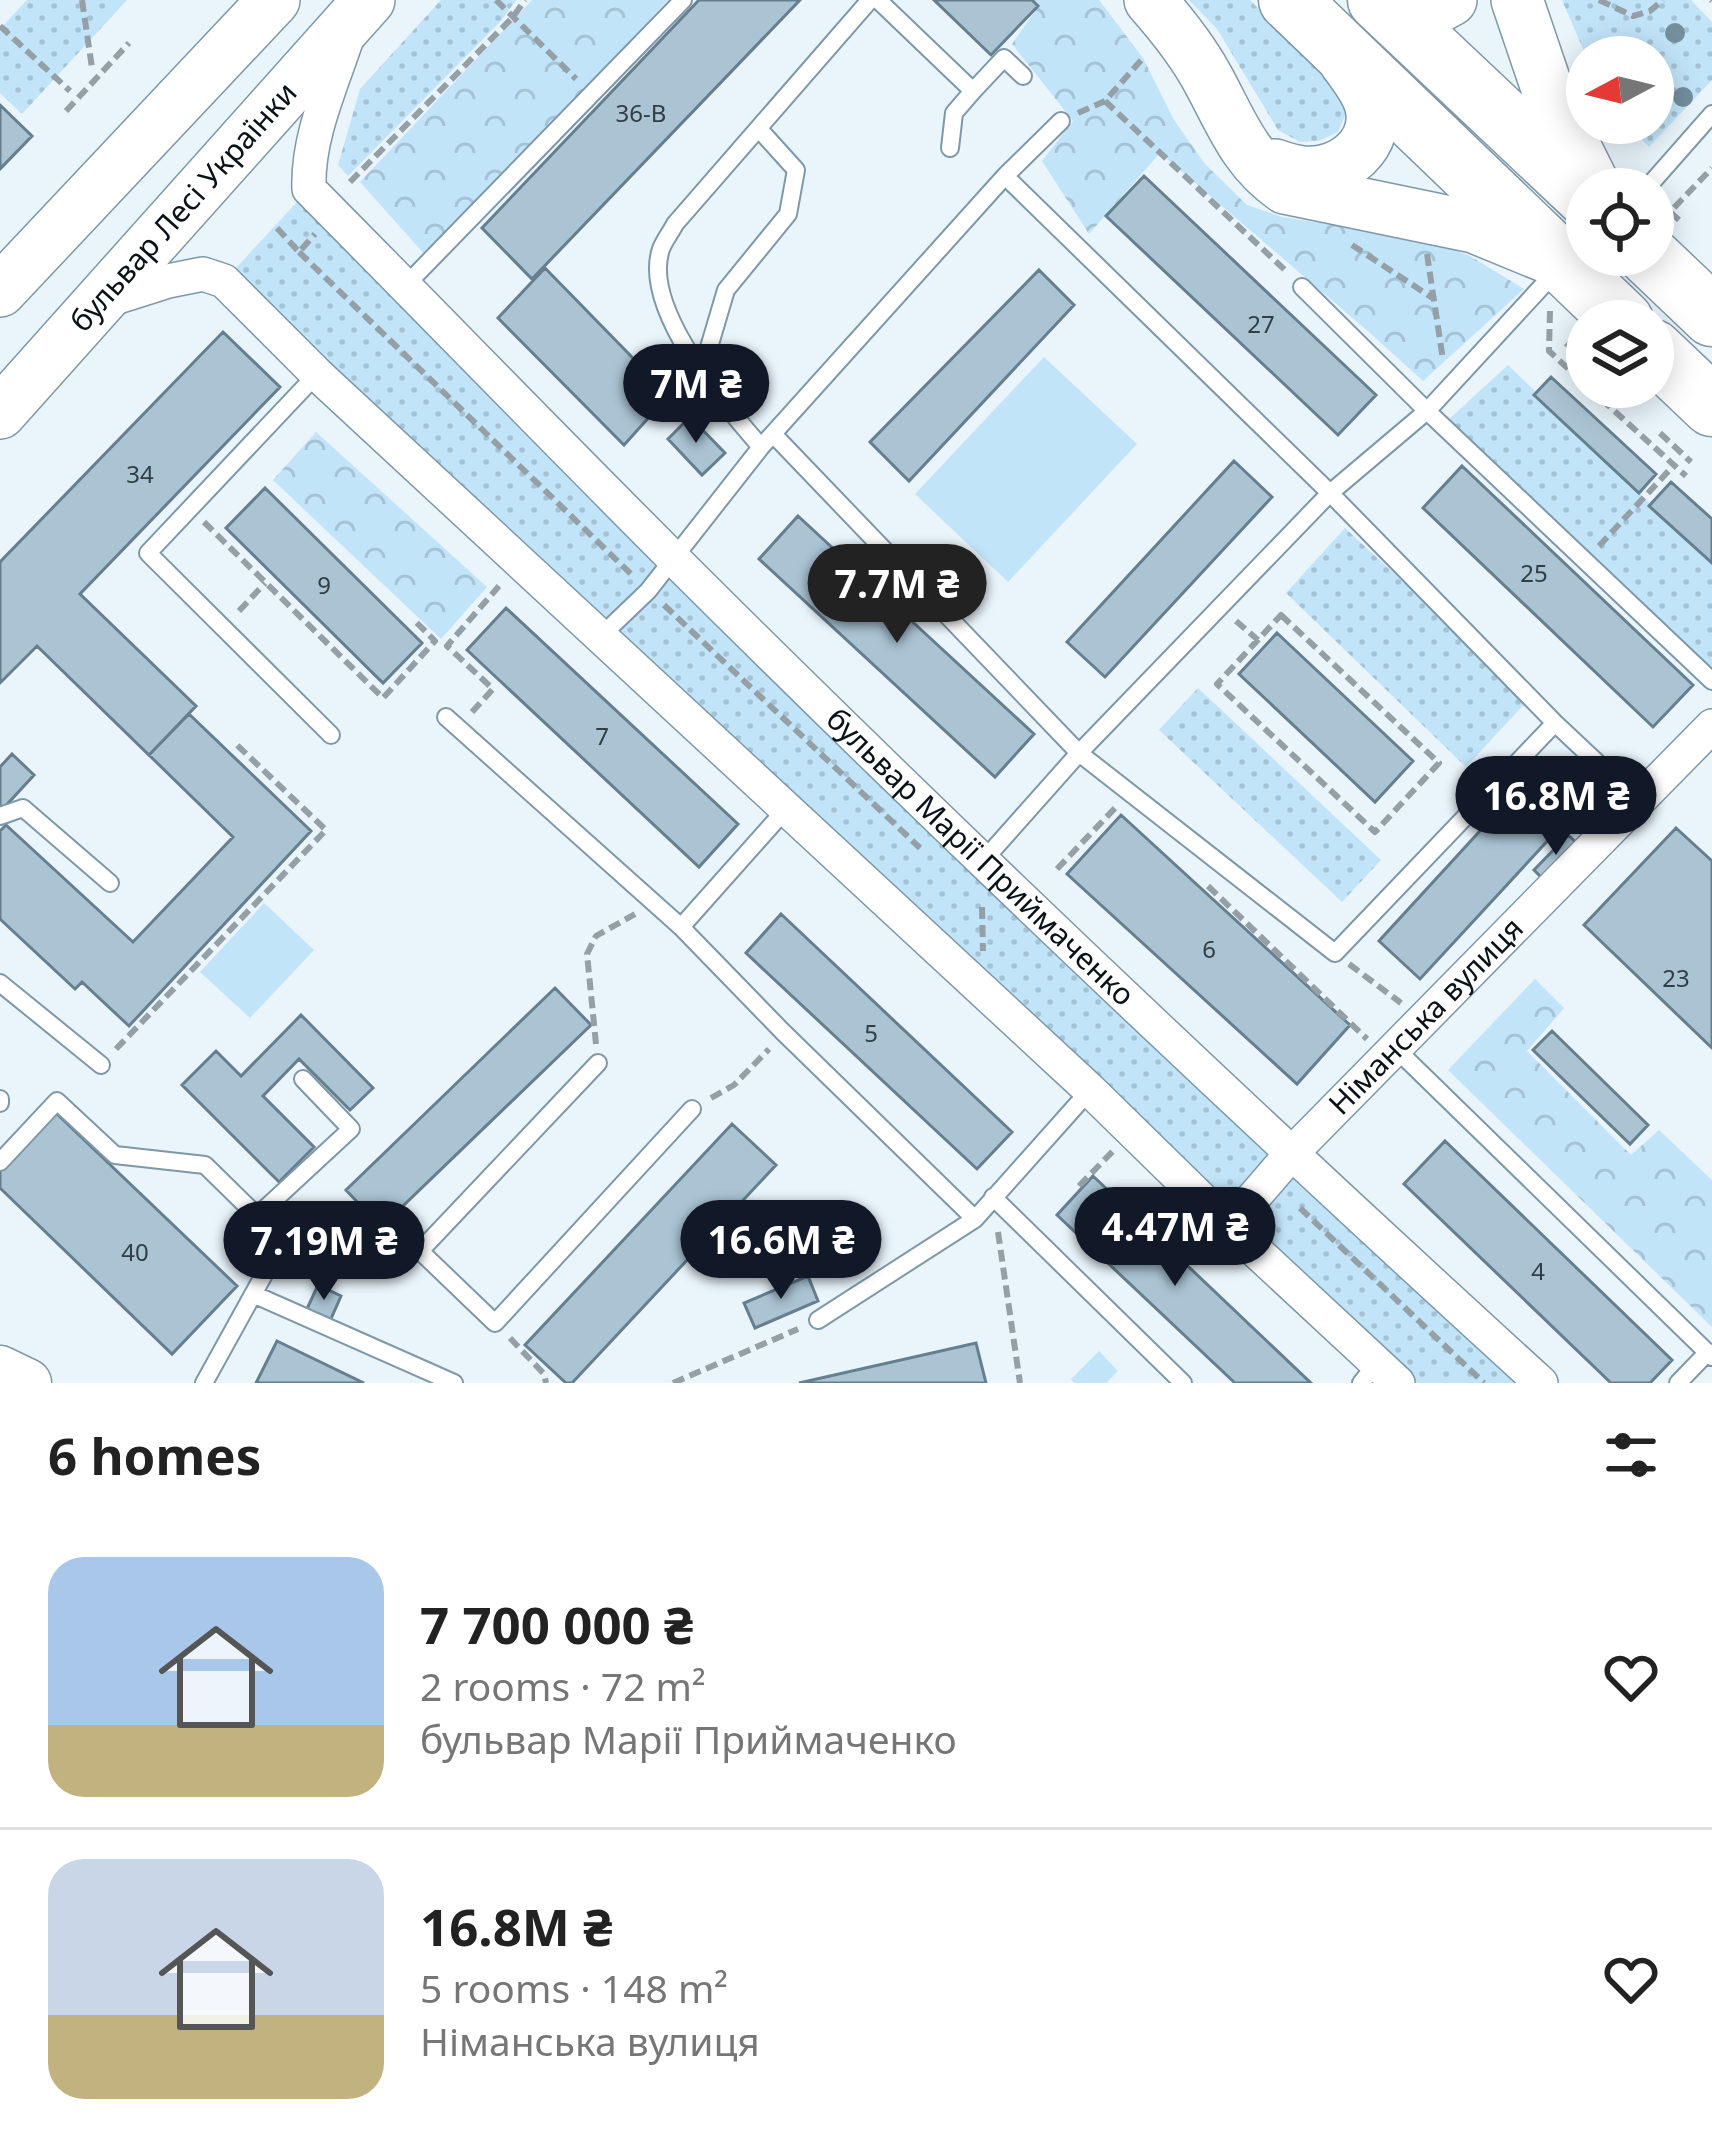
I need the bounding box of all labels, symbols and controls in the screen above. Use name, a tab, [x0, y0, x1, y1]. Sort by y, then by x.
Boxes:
north arrow	[1566, 36, 1674, 144]
map controls	[1566, 36, 1674, 408]
street label: бульвар Лесі Українки	[60, 72, 305, 340]
house number: 36-В	[616, 96, 666, 129]
button: locate	[1566, 168, 1674, 276]
button: layers	[1566, 300, 1674, 408]
house number: 27	[1247, 307, 1275, 340]
pin: 7M ₴	[625, 344, 767, 446]
text: 7M ₴	[650, 356, 742, 409]
house number: 34	[126, 457, 154, 490]
pin: 7.7M ₴	[799, 544, 995, 646]
text: 7.7M ₴	[835, 556, 959, 609]
house number: 25	[1520, 556, 1548, 589]
house number: 9	[317, 568, 331, 601]
street label: бульвар Марії Приймаченко	[818, 698, 1144, 1014]
house number: 7	[595, 719, 609, 752]
pin: 16.8M ₴	[1445, 756, 1667, 858]
text: 16.8M ₴	[1482, 768, 1630, 821]
street label: Німанська вулиця	[1319, 908, 1532, 1123]
house number: 6	[1202, 932, 1216, 965]
house number: 23	[1662, 961, 1690, 994]
house number: 5	[864, 1016, 878, 1049]
pin: 4.47M ₴	[1064, 1187, 1286, 1289]
text: 4.47M ₴	[1101, 1199, 1249, 1252]
pin: 16.6M ₴	[670, 1200, 892, 1302]
pin: 7.19M ₴	[213, 1201, 435, 1303]
text: 16.6M ₴	[707, 1212, 855, 1265]
text: 7.19M ₴	[250, 1213, 398, 1266]
house number: 40	[121, 1235, 149, 1268]
house number: 4	[1531, 1254, 1545, 1287]
text: 6 homes	[48, 1420, 261, 1490]
icon: filters	[1598, 1422, 1664, 1488]
text: 7 700 000 ₴	[420, 1589, 693, 1659]
icon: home	[144, 1605, 288, 1749]
icon: heart	[1598, 1644, 1664, 1710]
text: 2 rooms · 72 m²	[420, 1659, 706, 1712]
text: бульвар Марії Приймаченко	[420, 1712, 957, 1765]
text: 16.8M ₴	[420, 1891, 612, 1961]
icon: home	[144, 1907, 288, 2051]
icon: heart	[1598, 1946, 1664, 2012]
text: 5 rooms · 148 m²	[420, 1961, 728, 2014]
text: Німанська вулиця	[420, 2014, 760, 2067]

